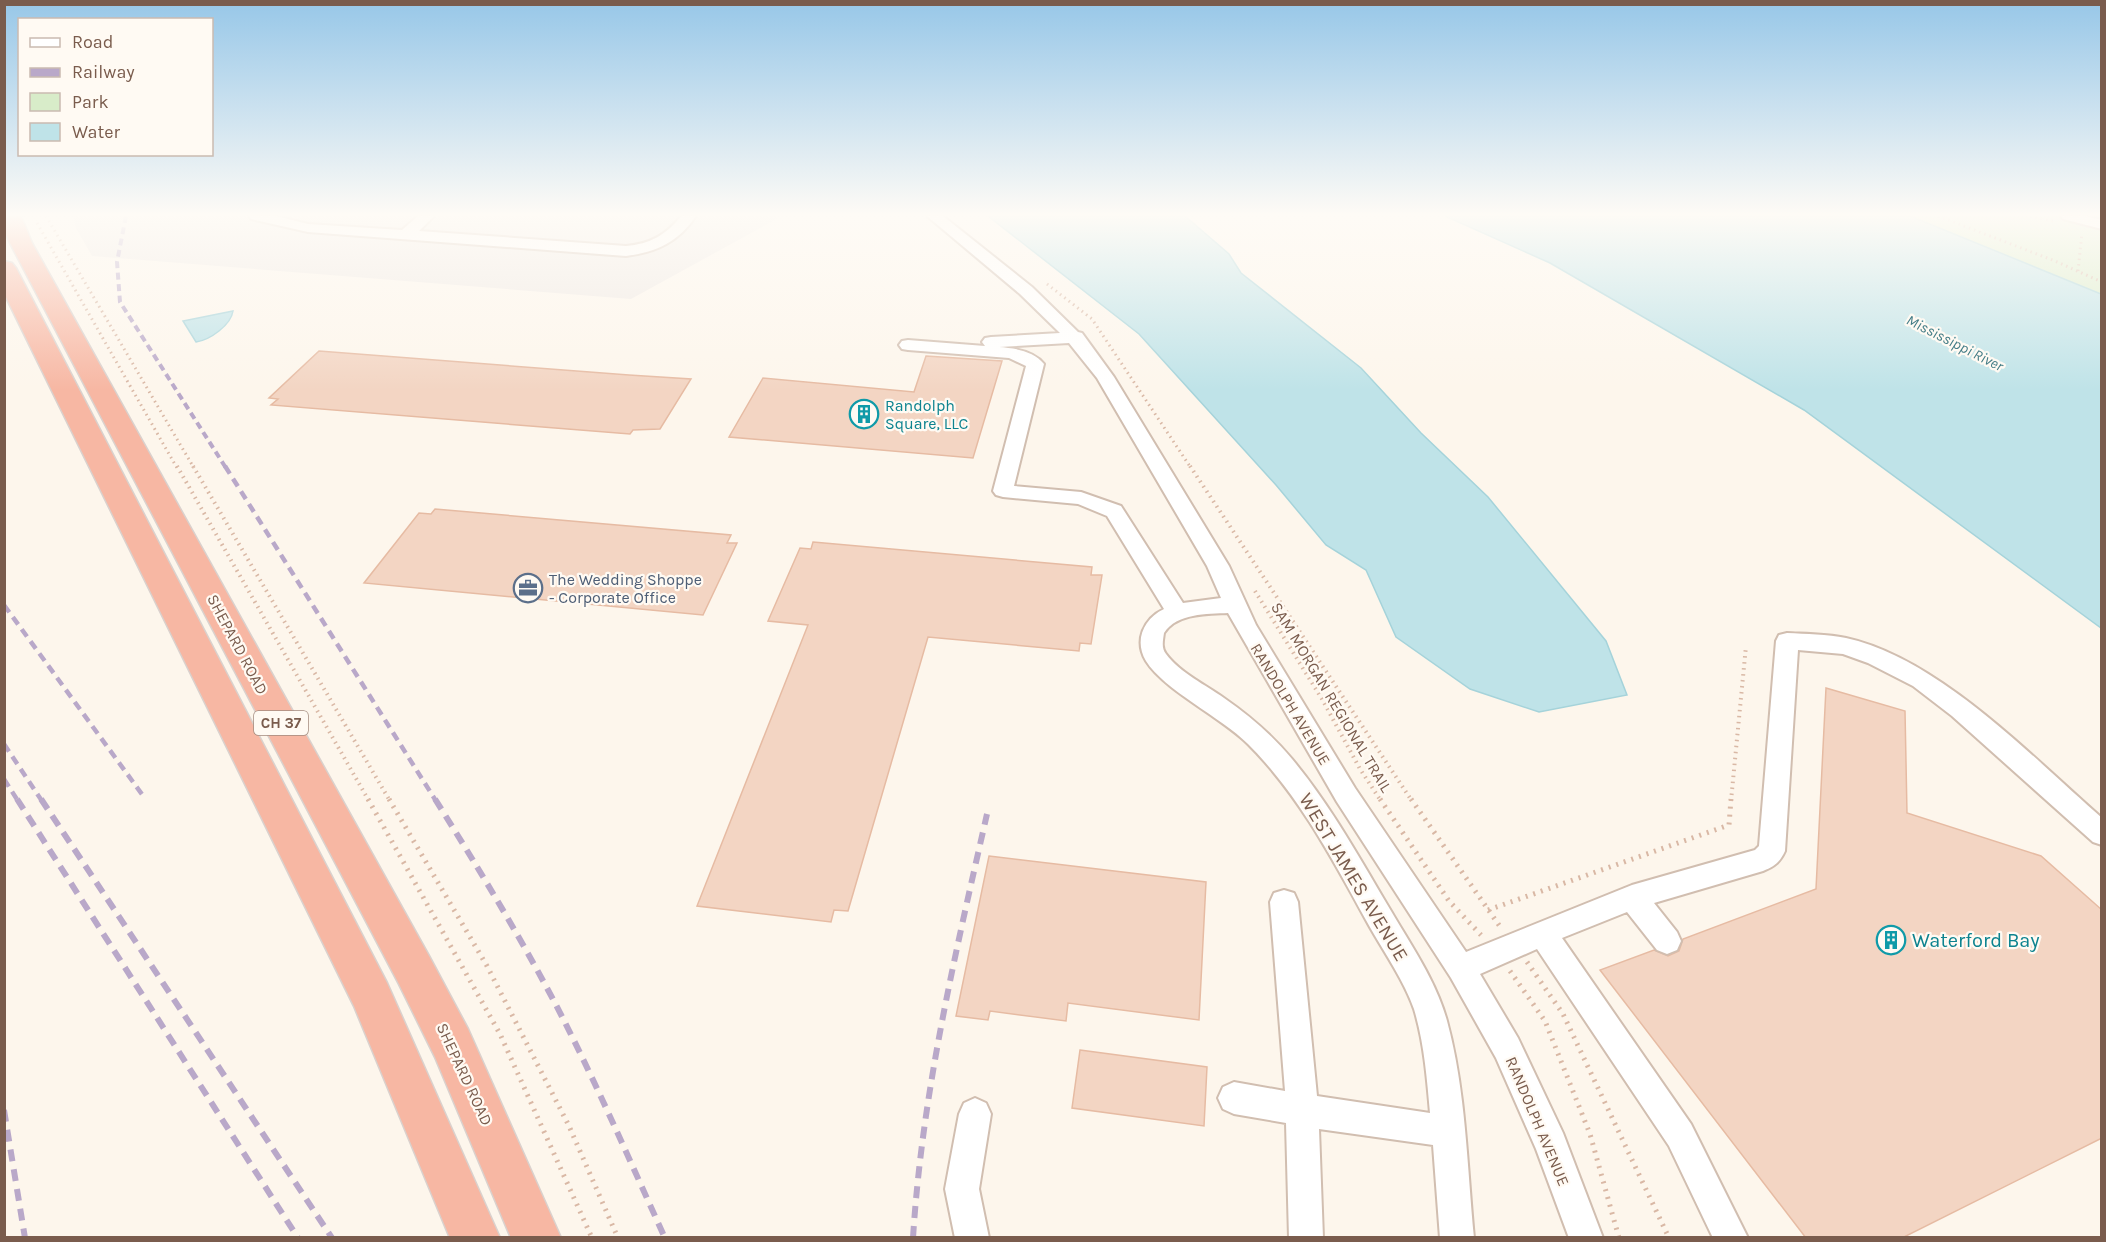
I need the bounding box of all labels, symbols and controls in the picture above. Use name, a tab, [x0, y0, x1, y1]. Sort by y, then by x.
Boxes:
legend	[18, 18, 213, 156]
text: Road	[72, 31, 113, 53]
text: Railway	[72, 61, 135, 83]
text: Park	[72, 91, 109, 113]
text: Water	[72, 121, 120, 143]
water label: Mississippi River	[1903, 311, 2007, 376]
place label: Randolph Square, LLC	[885, 396, 969, 433]
building icon: Randolph Square, LLC	[848, 398, 880, 430]
place label: The Wedding Shoppe - Corporate Office	[549, 570, 702, 607]
office icon: The Wedding Shoppe - Corporate Office	[512, 572, 544, 604]
street label: SHEPARD ROAD	[203, 591, 272, 698]
street label: SAM MORGAN REGIONAL TRAIL	[1267, 599, 1396, 796]
street label: RANDOLPH AVENUE	[1247, 640, 1334, 769]
road number: CH 37	[254, 711, 308, 735]
street label: WEST JAMES AVENUE	[1294, 789, 1413, 965]
building icon: Waterford Bay	[1875, 924, 1907, 956]
place label: Waterford Bay	[1912, 929, 2040, 952]
street label: SHEPARD ROAD	[433, 1020, 497, 1128]
street label: RANDOLPH AVENUE	[1502, 1054, 1573, 1189]

